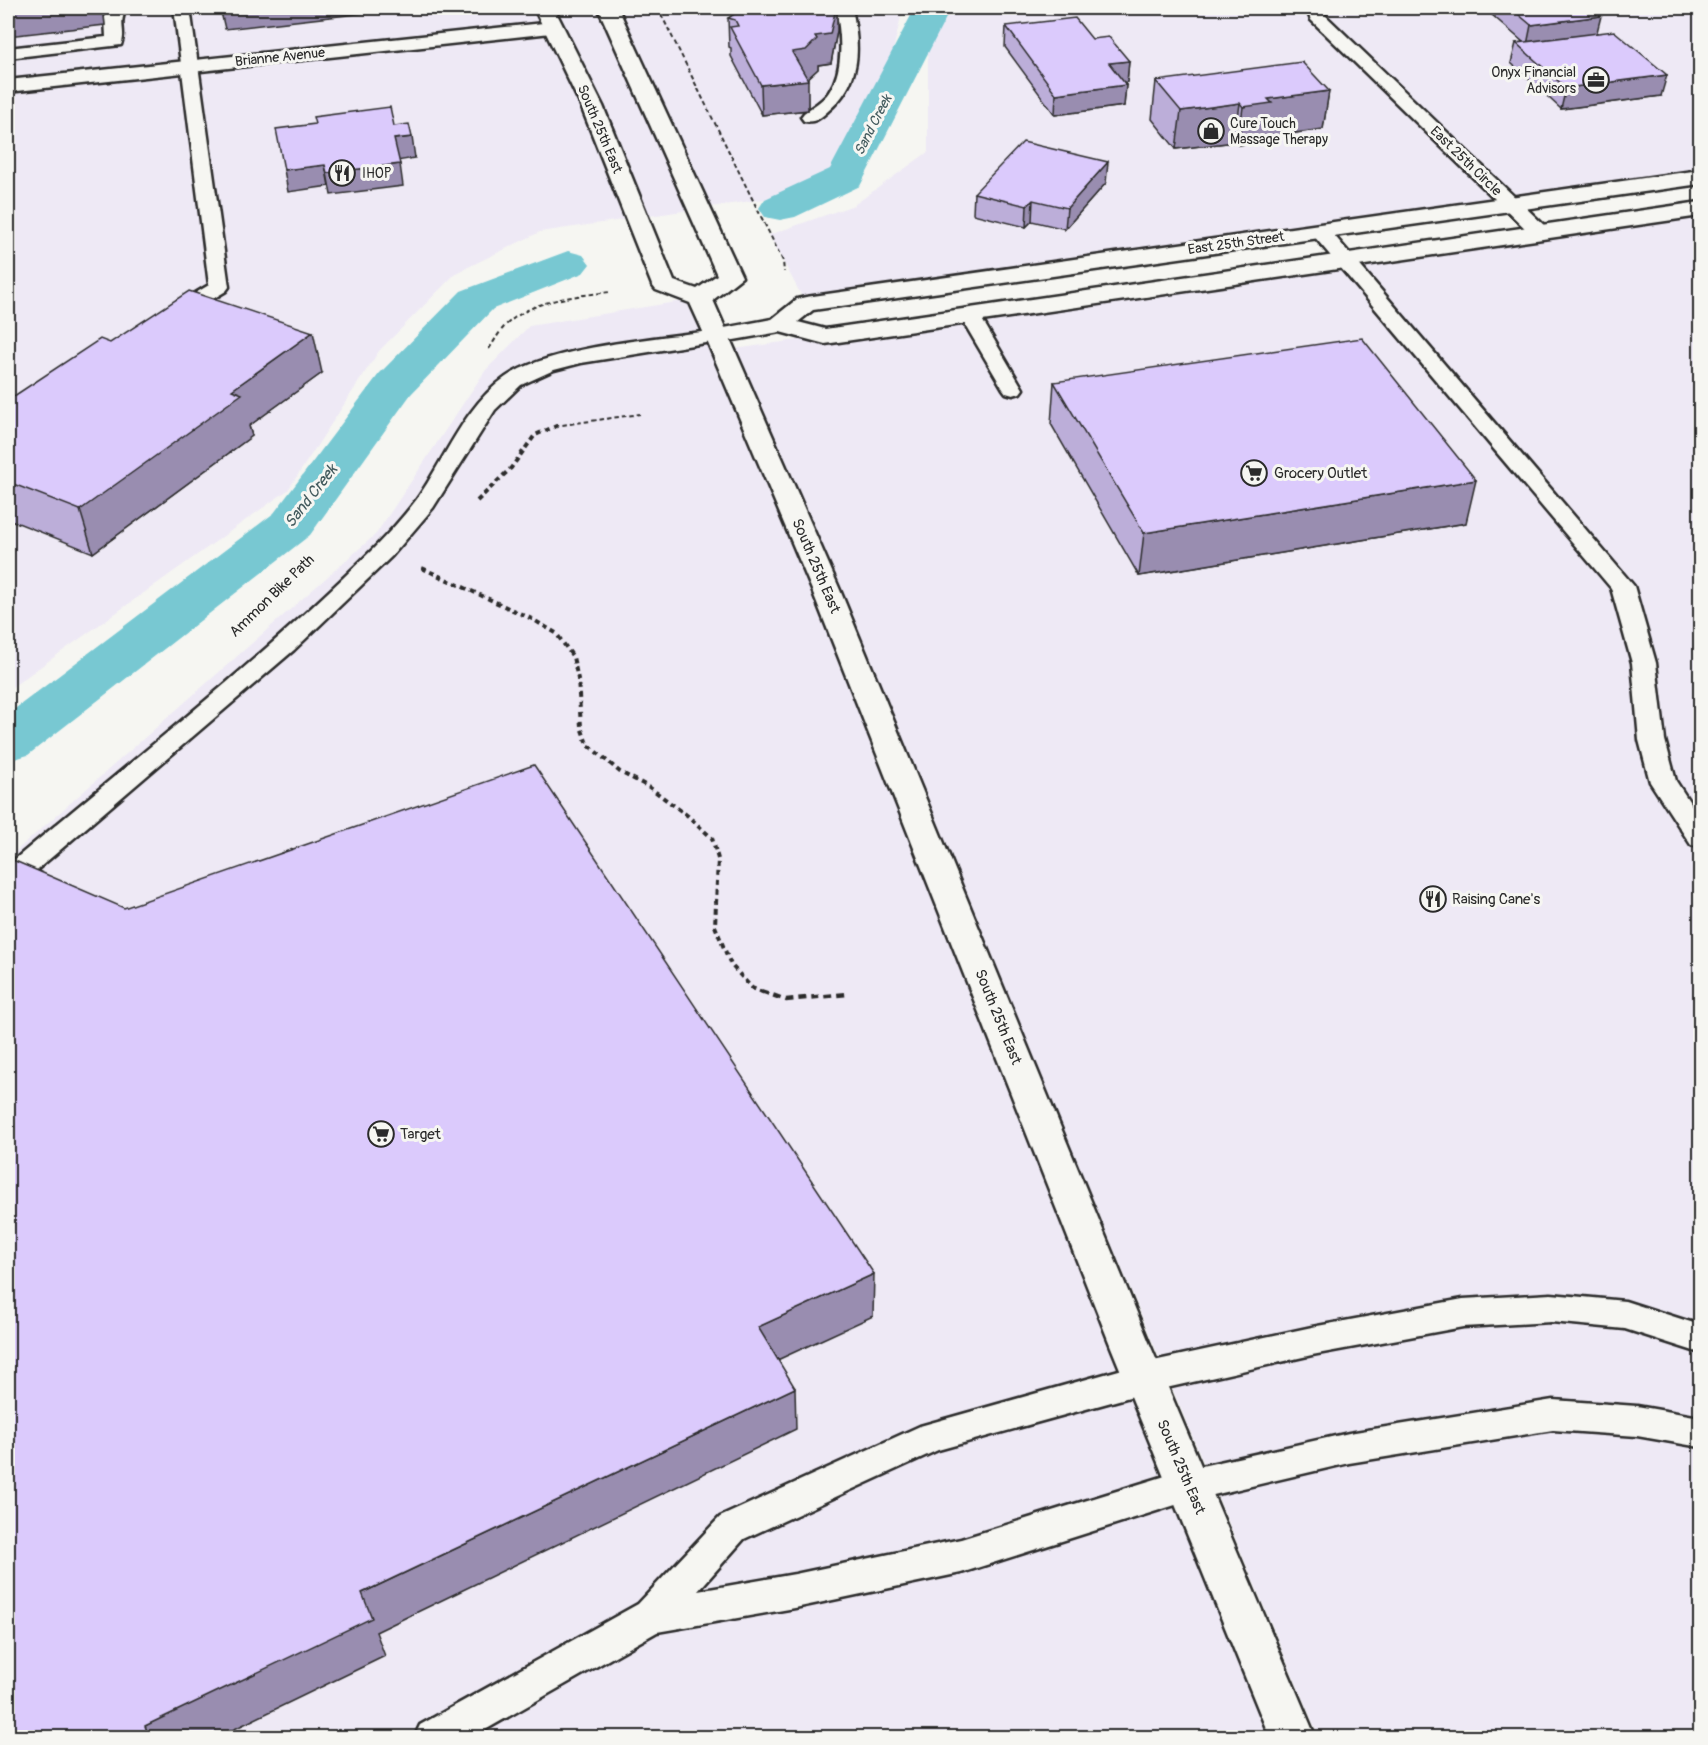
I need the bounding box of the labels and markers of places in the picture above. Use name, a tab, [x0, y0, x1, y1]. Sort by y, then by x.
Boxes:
place label: Onyx Financial Advisors	[1491, 64, 1577, 97]
office icon: Onyx Financial Advisors	[1581, 65, 1611, 95]
place label: Cure Touch Massage Therapy	[1230, 115, 1328, 148]
shop icon: Cure Touch Massage Therapy	[1196, 116, 1226, 146]
restaurant icon: IHOP	[327, 158, 357, 188]
place label: IHOP	[362, 165, 392, 182]
supermarket icon: Grocery Outlet	[1239, 458, 1269, 488]
place label: Grocery Outlet	[1274, 464, 1368, 483]
restaurant icon: Raising Cane's	[1418, 884, 1448, 914]
place label: Raising Cane's	[1452, 890, 1540, 909]
supermarket icon: Target	[366, 1119, 396, 1149]
place label: Target	[400, 1125, 442, 1144]

